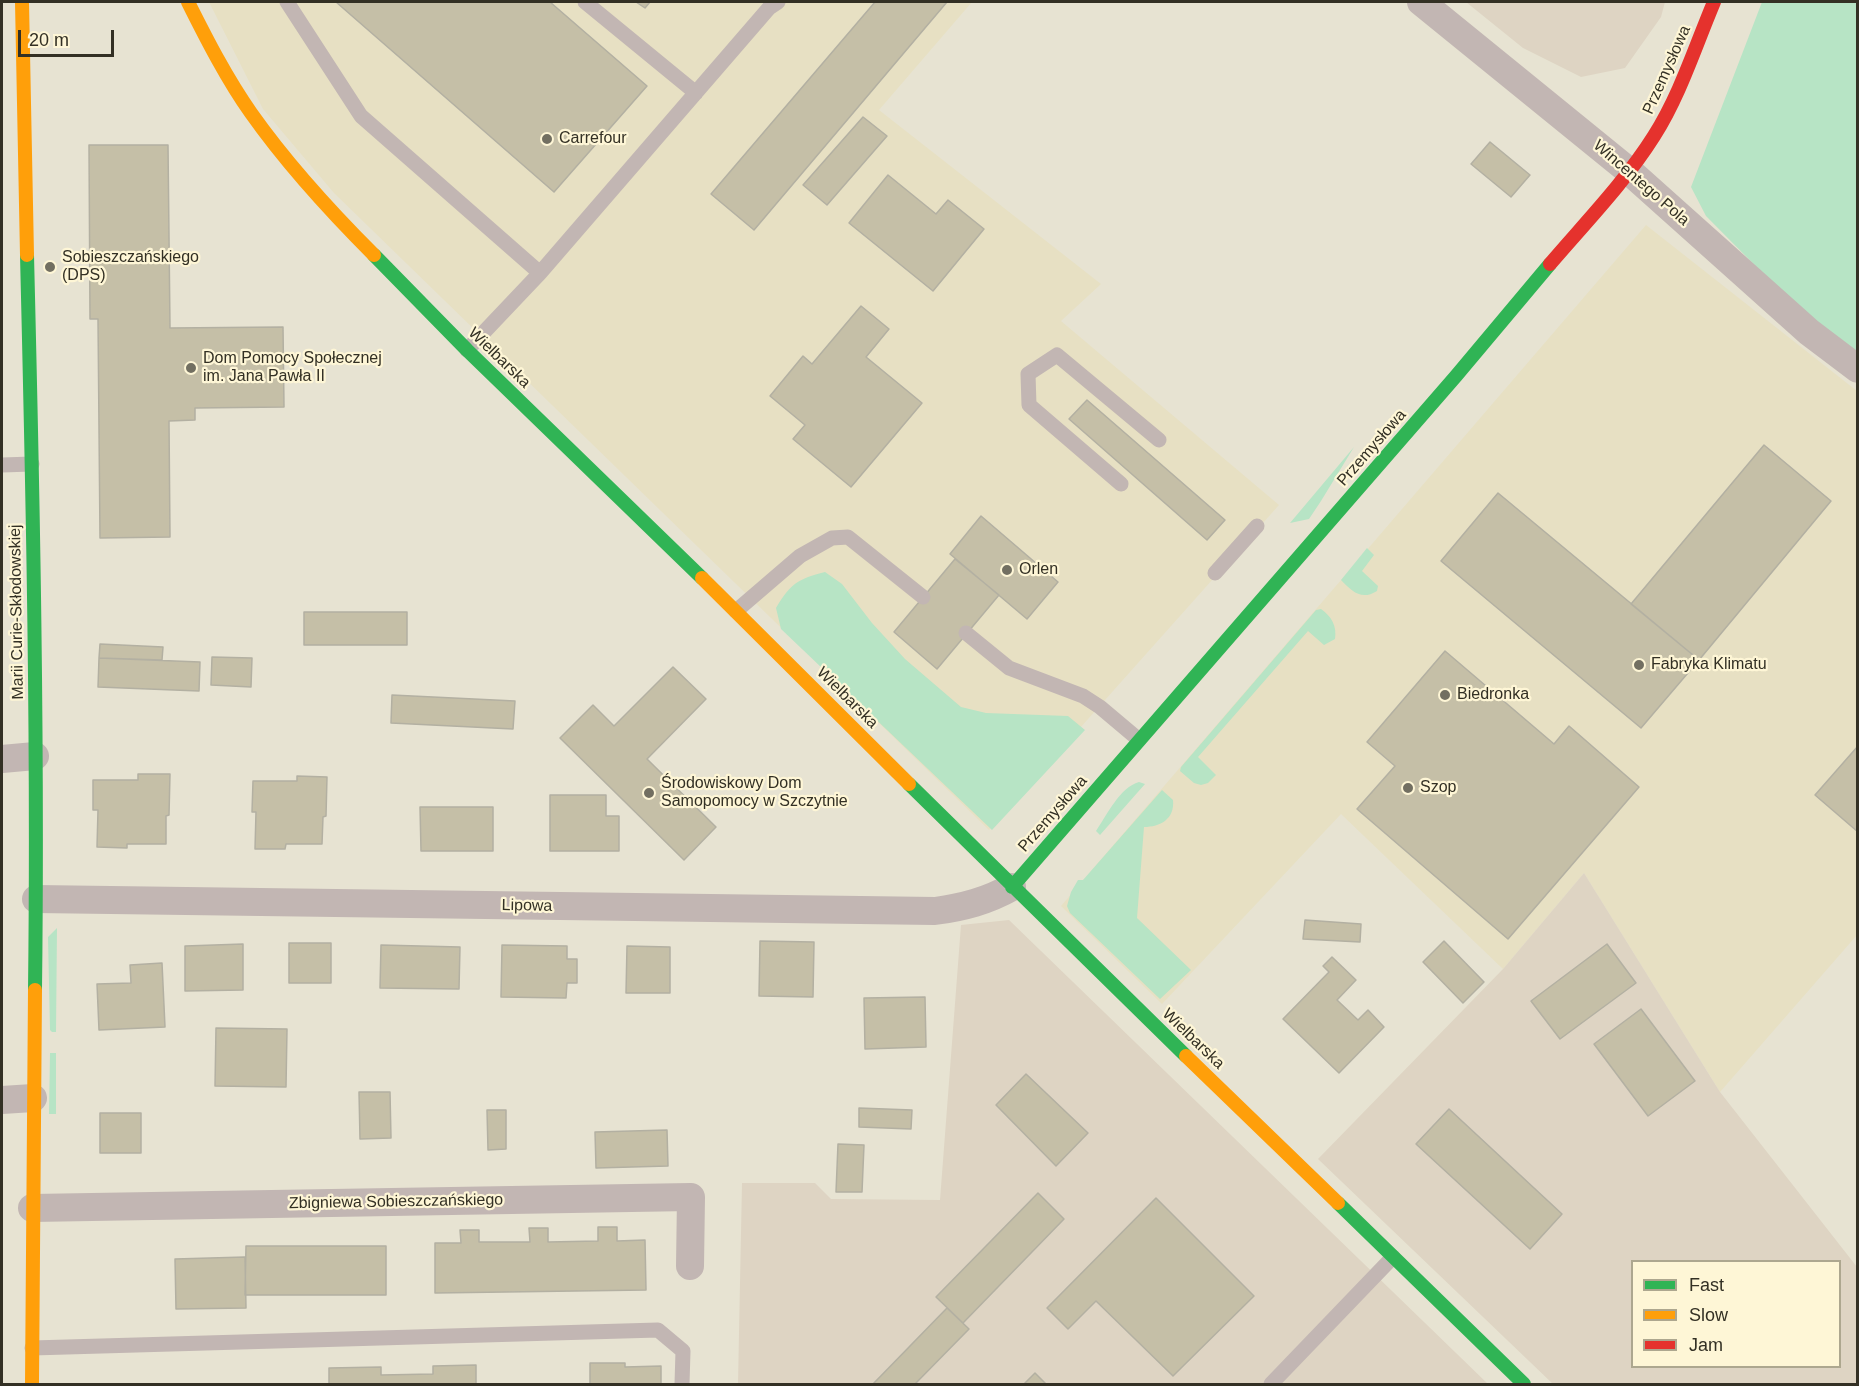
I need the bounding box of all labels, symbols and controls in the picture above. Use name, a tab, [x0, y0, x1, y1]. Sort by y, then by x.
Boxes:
scale bar	[21, 18, 117, 56]
street label: Przemysłowa	[1639, 23, 1695, 117]
text: 20 m	[29, 30, 69, 50]
place label: Carrefour	[559, 129, 627, 149]
marker: Carrefour	[540, 132, 554, 146]
street label: Wincentego Pola	[1589, 136, 1693, 230]
place label: Sobieszczańskiego (DPS)	[62, 248, 199, 286]
marker: Sobieszczańskiego (DPS)	[43, 260, 57, 274]
street label: Wielbarska	[464, 324, 534, 392]
place label: Dom Pomocy Społecznej im. Jana Pawła II	[203, 349, 382, 387]
marker: Dom Pomocy Społecznej im. Jana Pawła II	[184, 361, 198, 375]
street label: Przemysłowa	[1334, 406, 1410, 490]
street label: Marii Curie-Skłodowskiej	[6, 524, 28, 700]
place label: Orlen	[1019, 560, 1058, 580]
marker: Orlen	[1000, 563, 1014, 577]
place label: Fabryka Klimatu	[1651, 655, 1767, 675]
marker: Fabryka Klimatu	[1632, 658, 1646, 672]
street label: Wielbarska	[812, 663, 882, 733]
place label: Biedronka	[1457, 685, 1529, 705]
marker: Biedronka	[1438, 688, 1452, 702]
street label: Przemysłowa	[1015, 772, 1091, 856]
place label: Środowiskowy Dom Samopomocy w Szczytnie	[661, 774, 848, 812]
place label: Szop	[1420, 778, 1456, 798]
marker: Szop	[1401, 781, 1415, 795]
marker: Środowiskowy Dom Samopomocy w Szczytnie	[642, 786, 656, 800]
street label: Lipowa	[501, 896, 553, 916]
street label: Wielbarska	[1158, 1005, 1228, 1073]
street label: Zbigniewa Sobieszczańskiego	[289, 1191, 503, 1213]
legend	[1631, 1260, 1841, 1368]
text: Fast	[1689, 1275, 1724, 1295]
text: Slow	[1689, 1305, 1728, 1325]
text: Jam	[1689, 1335, 1723, 1355]

